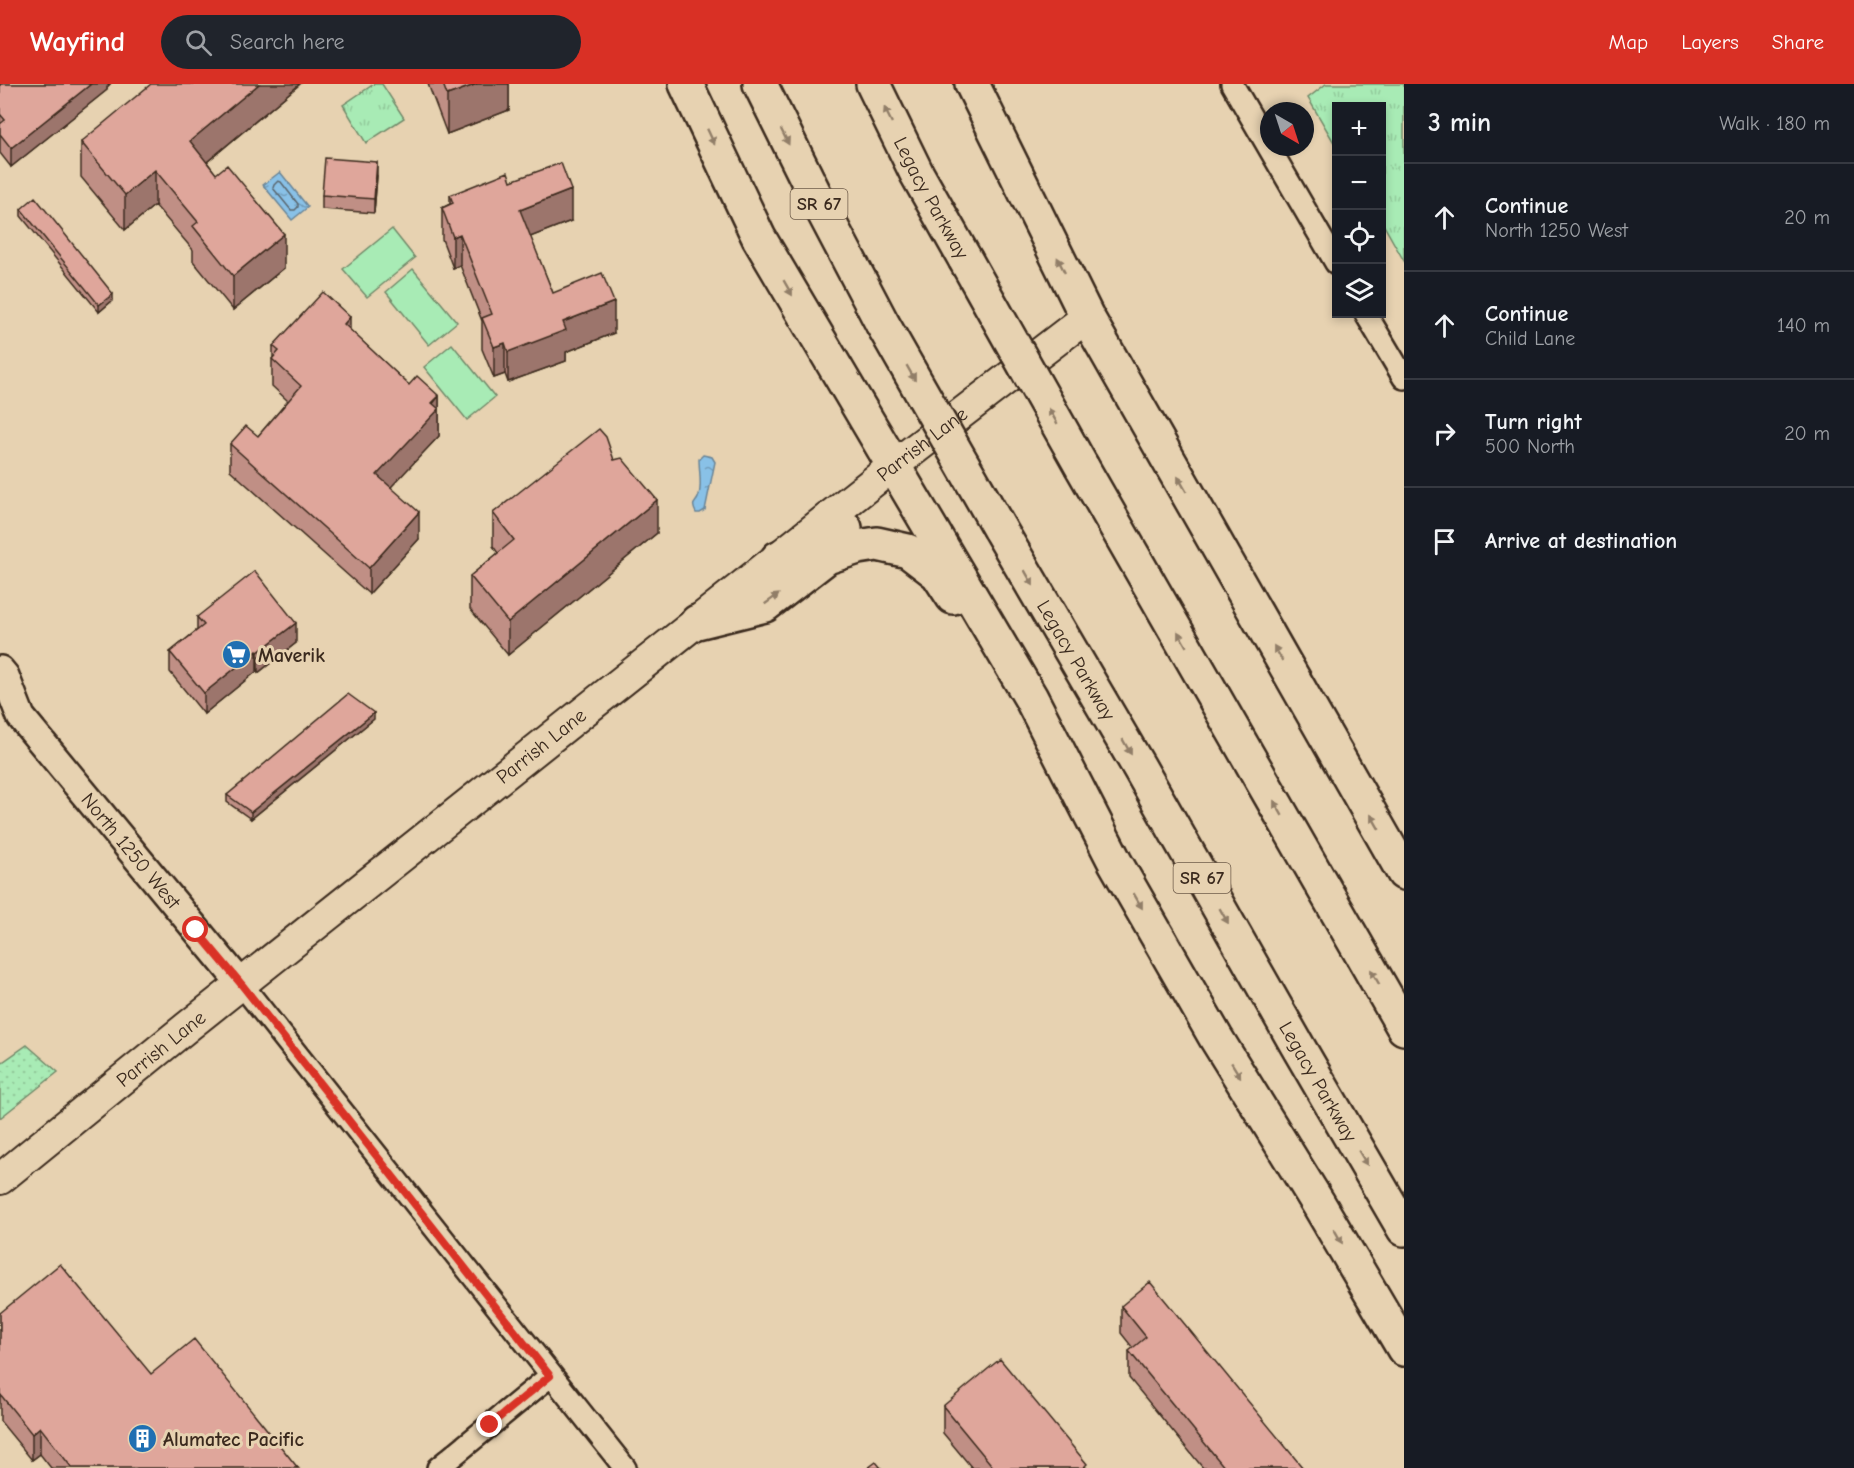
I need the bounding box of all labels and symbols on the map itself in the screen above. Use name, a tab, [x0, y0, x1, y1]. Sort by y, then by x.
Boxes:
north arrow	[1260, 102, 1314, 156]
one-way arrow	[883, 106, 892, 123]
one-way arrow	[706, 128, 715, 145]
one-way arrow	[780, 128, 790, 145]
street label: Legacy Parkway	[889, 133, 974, 263]
road number: SR 67	[790, 189, 848, 219]
one-way arrow	[1056, 256, 1066, 273]
one-way arrow	[783, 280, 794, 296]
one-way arrow	[906, 365, 916, 382]
street label: Parrish Lane	[872, 402, 972, 486]
one-way arrow	[1048, 408, 1059, 424]
one-way arrow	[1177, 475, 1187, 492]
one-way arrow	[1024, 570, 1034, 587]
one-way arrow	[764, 593, 780, 605]
street label: Legacy Parkway	[1032, 596, 1120, 724]
one-way arrow	[1176, 631, 1187, 647]
supermarket icon: Maverik	[221, 639, 253, 671]
place label: Maverik	[258, 644, 325, 667]
one-way arrow	[1273, 644, 1283, 661]
street label: Parrish Lane	[491, 703, 590, 788]
one-way arrow	[1122, 739, 1132, 756]
street label: North 1250 West	[77, 788, 186, 914]
one-way arrow	[1273, 799, 1283, 816]
one-way arrow	[1370, 813, 1380, 830]
road number: SR 67	[1174, 863, 1230, 893]
one-way arrow	[1133, 893, 1143, 910]
one-way arrow	[1218, 908, 1229, 924]
route start	[182, 916, 208, 942]
one-way arrow	[1370, 969, 1380, 986]
street label: Parrish Lane	[111, 1006, 210, 1091]
street label: Legacy Parkway	[1274, 1017, 1362, 1146]
one-way arrow	[1230, 1062, 1241, 1078]
one-way arrow	[1358, 1150, 1369, 1166]
one-way arrow	[1332, 1228, 1343, 1244]
route end	[476, 1411, 502, 1437]
building icon: Alumatec Pacific	[126, 1423, 158, 1455]
place label: Alumatec Pacific	[163, 1428, 304, 1451]

